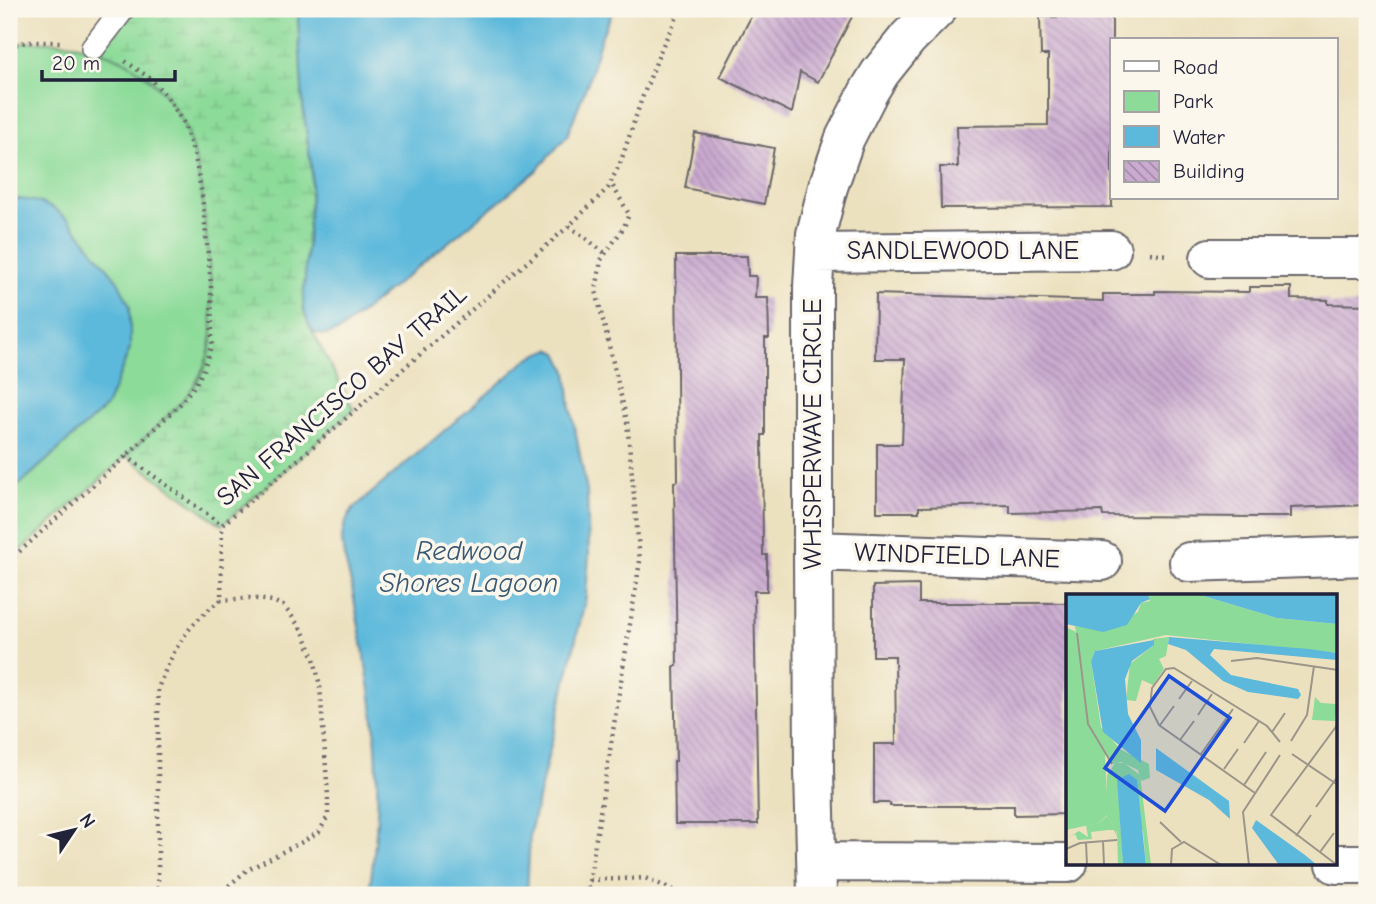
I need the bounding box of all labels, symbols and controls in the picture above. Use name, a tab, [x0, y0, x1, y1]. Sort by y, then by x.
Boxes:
scale bar	[42, 38, 175, 82]
legend	[1110, 38, 1338, 200]
text: 20 m	[52, 51, 100, 75]
text: Road	[1173, 55, 1218, 79]
text: Park	[1173, 89, 1213, 113]
text: Water	[1173, 125, 1226, 149]
text: Building	[1173, 159, 1245, 183]
street label: SANDLEWOOD LANE	[847, 236, 1079, 266]
street label: SAN FRANCISCO BAY TRAIL	[211, 279, 473, 513]
street label: WHISPERWAVE CIRCLE	[798, 298, 828, 570]
water label: Redwood Shores Lagoon	[380, 535, 558, 599]
street label: WINDFIELD LANE	[854, 537, 1060, 575]
inset map	[1066, 594, 1338, 866]
north arrow	[38, 796, 108, 866]
text: N	[75, 809, 100, 832]

